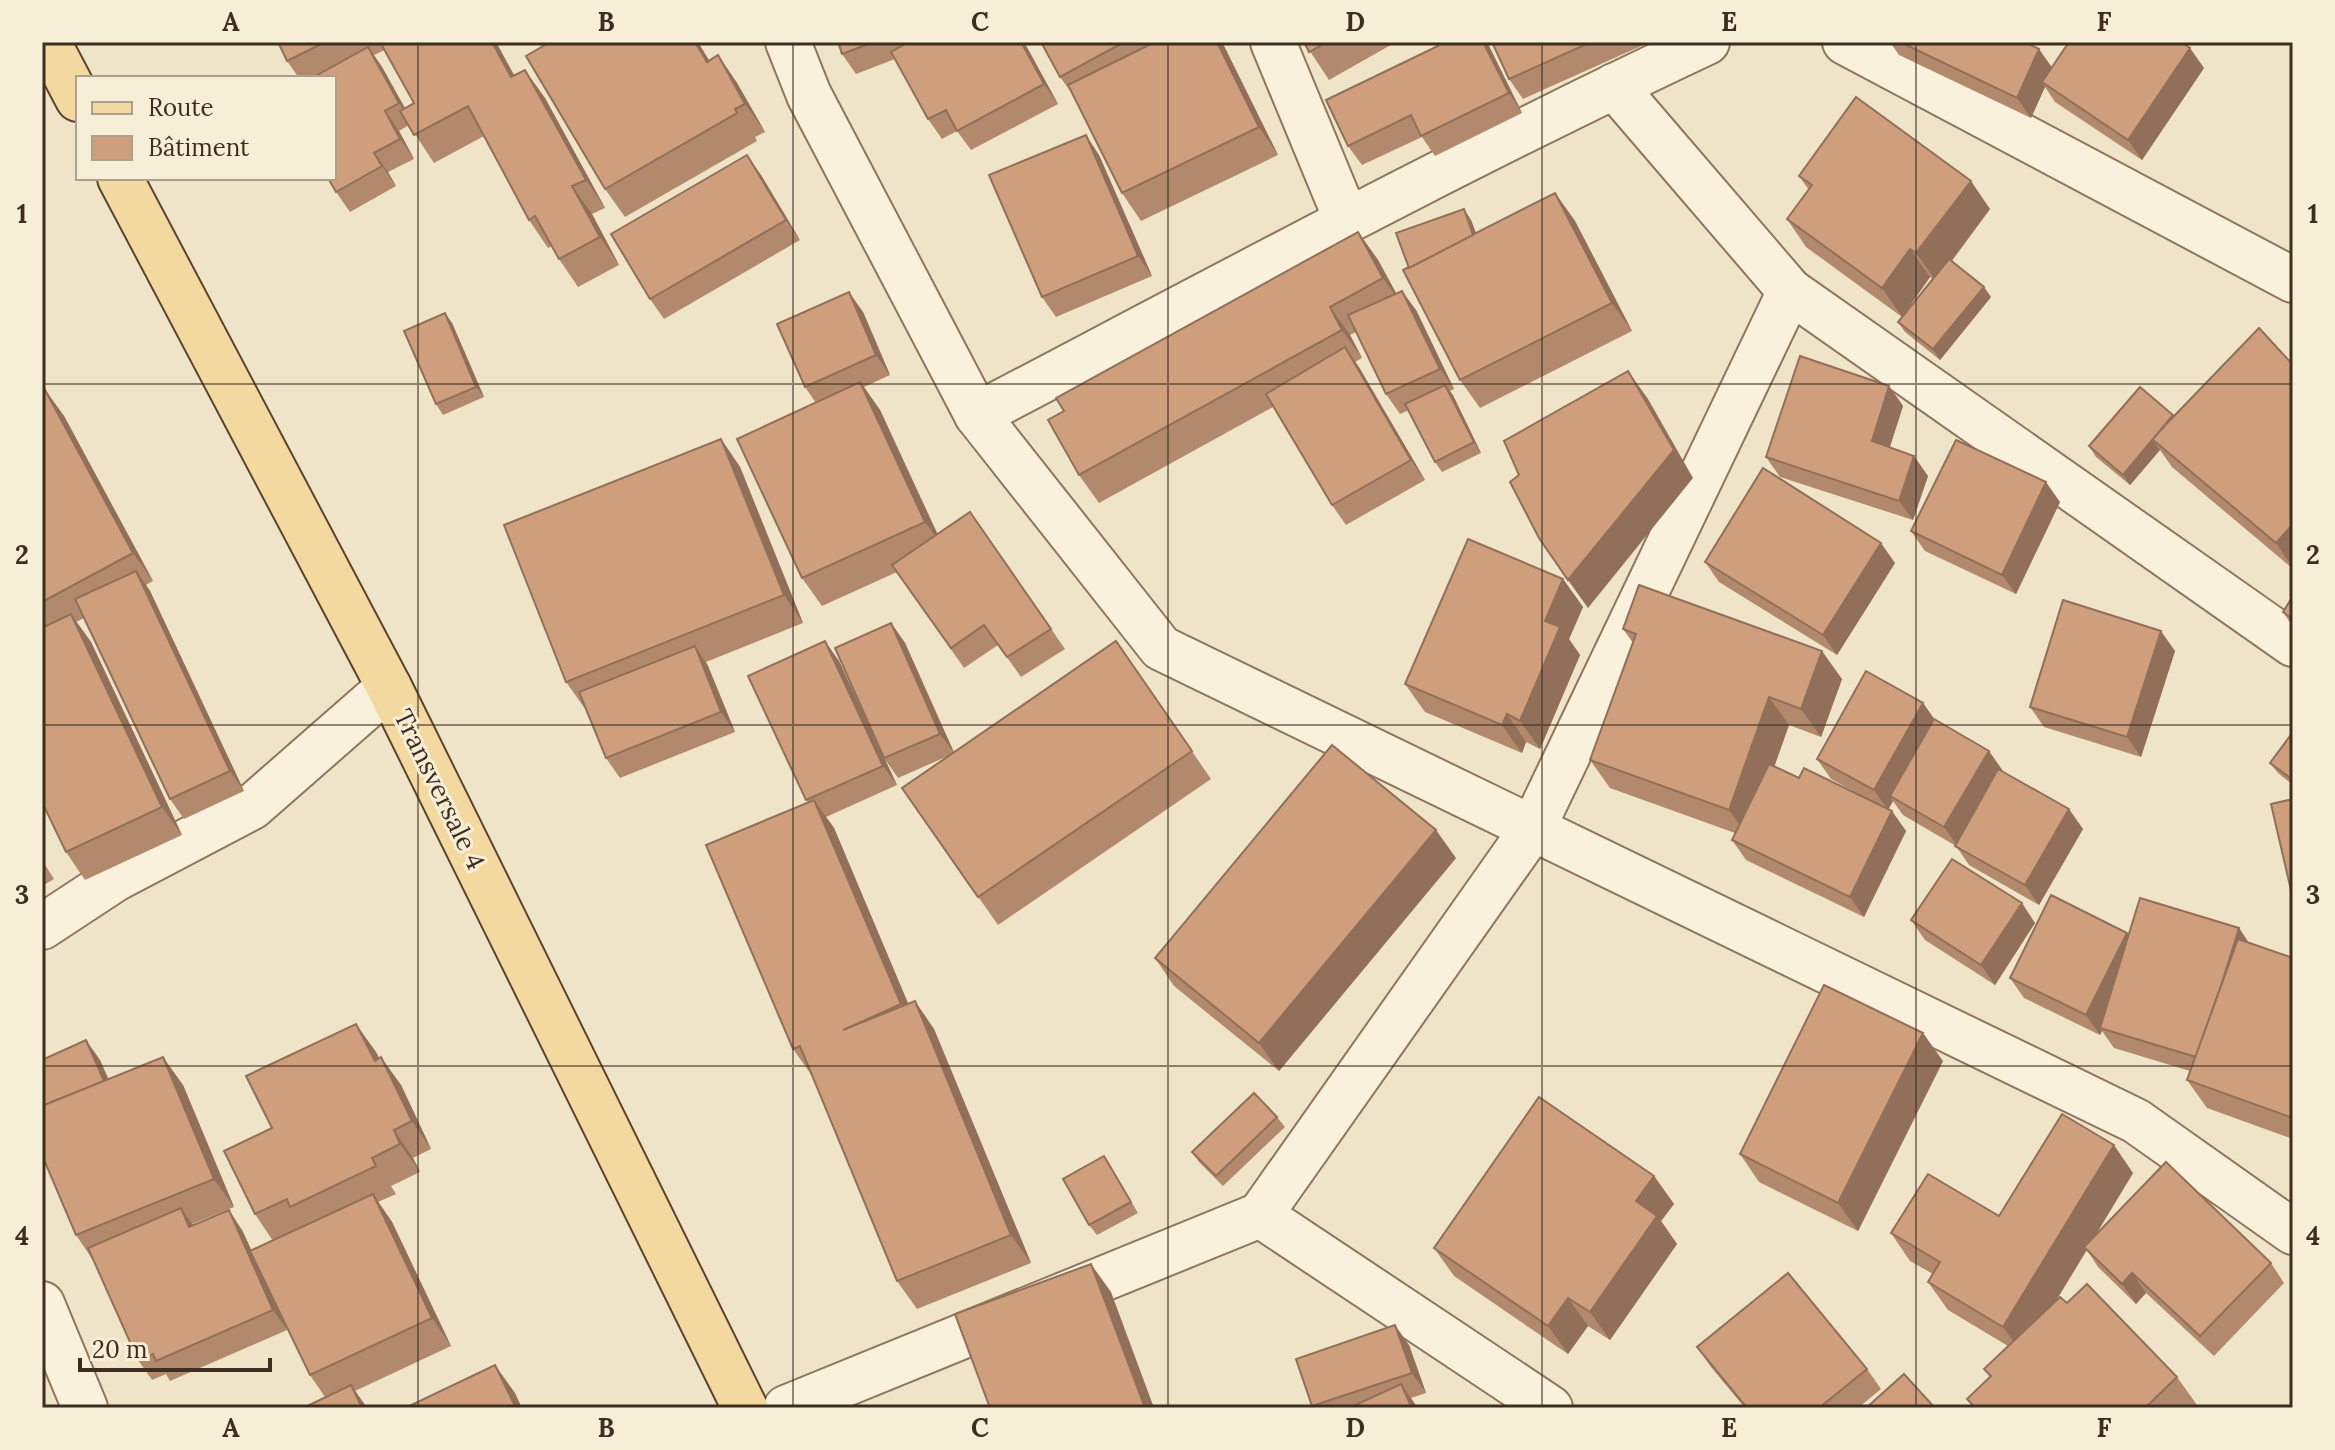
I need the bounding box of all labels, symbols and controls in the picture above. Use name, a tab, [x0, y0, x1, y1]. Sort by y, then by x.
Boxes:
text: A	[222, 5, 240, 38]
text: B	[597, 5, 615, 38]
text: C	[971, 5, 989, 38]
text: D	[1345, 5, 1365, 38]
text: E	[1721, 5, 1737, 38]
text: F	[2097, 5, 2112, 38]
legend	[76, 76, 336, 180]
text: Route	[148, 92, 214, 123]
text: Bâtiment	[148, 132, 250, 163]
text: 1	[17, 197, 27, 230]
text: 1	[2308, 197, 2318, 230]
text: 2	[15, 538, 29, 571]
text: 2	[2306, 538, 2320, 571]
street label: Transversale 4	[387, 703, 493, 875]
text: 3	[15, 878, 29, 911]
text: 3	[2306, 878, 2320, 911]
text: 4	[15, 1219, 29, 1252]
text: 4	[2306, 1219, 2320, 1252]
scale bar	[80, 1322, 270, 1372]
text: 20 m	[92, 1334, 148, 1365]
text: A	[222, 1411, 240, 1444]
text: B	[597, 1411, 615, 1444]
text: C	[971, 1411, 989, 1444]
text: D	[1345, 1411, 1365, 1444]
text: E	[1721, 1411, 1737, 1444]
text: F	[2097, 1411, 2112, 1444]

